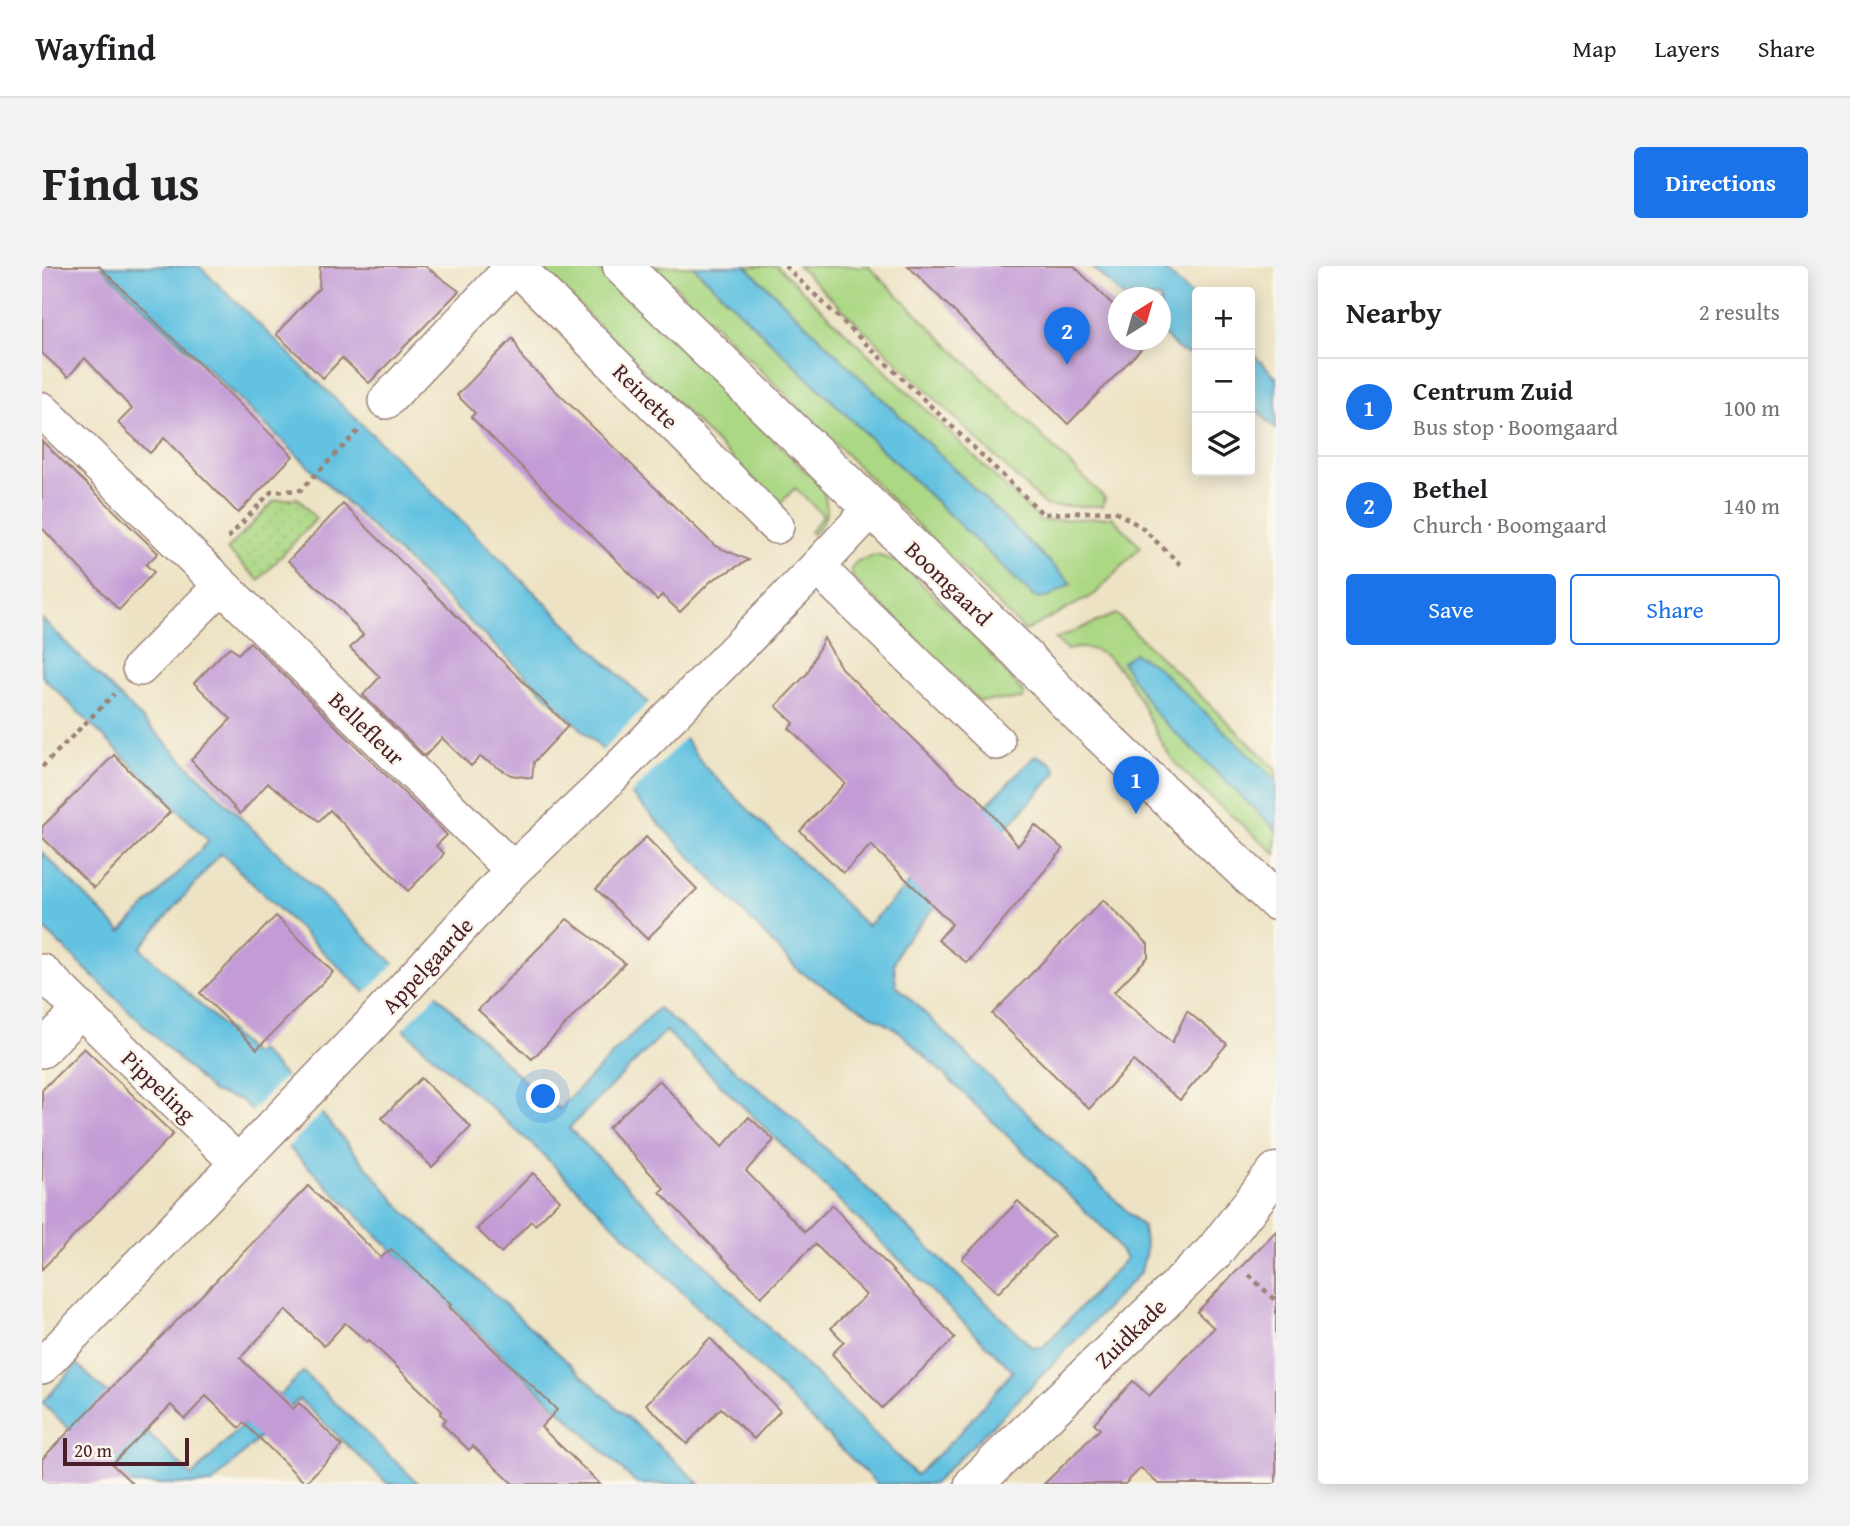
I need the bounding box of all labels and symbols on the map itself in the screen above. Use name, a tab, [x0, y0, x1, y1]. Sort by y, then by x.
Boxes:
north arrow	[1108, 287, 1171, 350]
pin: 2	[1044, 307, 1090, 365]
street label: Reinette	[606, 356, 686, 436]
street label: Boomgaard	[898, 533, 1001, 634]
street label: Bellefleur	[322, 683, 413, 773]
pin: 1	[1113, 756, 1159, 814]
street label: Appelgaarde	[373, 909, 481, 1021]
street label: Pippeling	[115, 1042, 204, 1130]
your location	[526, 1079, 560, 1113]
street label: Zuidkade	[1087, 1290, 1173, 1376]
scale bar	[63, 1435, 189, 1467]

